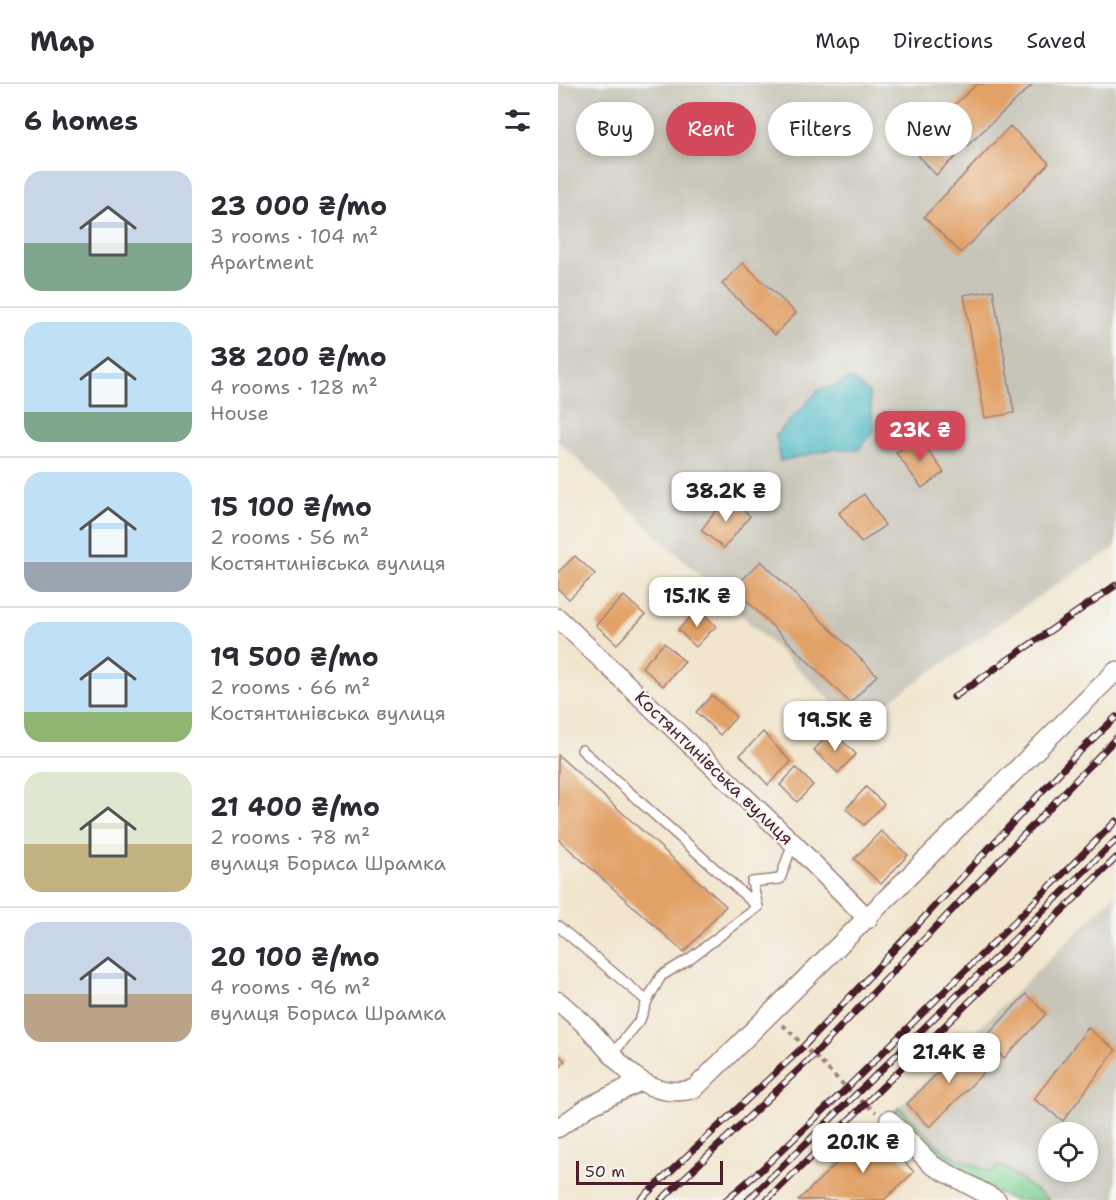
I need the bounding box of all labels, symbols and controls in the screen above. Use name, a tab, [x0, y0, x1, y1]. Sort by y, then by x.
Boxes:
text: Map	[30, 22, 95, 60]
text: Map	[815, 27, 860, 55]
text: Directions	[893, 27, 993, 55]
text: Saved	[1026, 27, 1086, 55]
chip: Buy	[576, 102, 654, 156]
chip: Rent	[666, 102, 756, 156]
chip: Filters	[768, 102, 873, 156]
chip: New	[885, 102, 972, 156]
text: 6 homes	[24, 103, 138, 138]
icon: filters	[501, 104, 534, 137]
text: 23 000 ₴/mo	[210, 188, 387, 223]
icon: home	[72, 195, 144, 267]
text: 3 rooms · 104 m²	[210, 223, 378, 249]
text: Apartment	[210, 249, 314, 275]
text: 38 200 ₴/mo	[210, 339, 387, 374]
icon: home	[72, 346, 144, 418]
text: 4 rooms · 128 m²	[210, 374, 378, 400]
text: House	[210, 400, 269, 426]
pin: 23K ₴	[878, 411, 962, 462]
text: 23K ₴	[889, 417, 951, 443]
pin: 38.2K ₴	[671, 472, 781, 523]
text: 38.2K ₴	[686, 478, 766, 504]
text: 15 100 ₴/mo	[210, 489, 372, 524]
icon: home	[72, 496, 144, 568]
text: 2 rooms · 56 m²	[210, 524, 369, 550]
text: Костянтинівська вулиця	[210, 550, 446, 576]
pin: 15.1K ₴	[642, 577, 752, 628]
text: 15.1K ₴	[663, 583, 731, 609]
text: 19 500 ₴/mo	[210, 639, 379, 674]
icon: home	[72, 646, 144, 718]
text: 2 rooms · 66 m²	[210, 674, 371, 700]
street label: Костянтинівська вулиця	[629, 686, 799, 850]
text: Костянтинівська вулиця	[210, 700, 446, 726]
pin: 19.5K ₴	[780, 701, 890, 752]
text: 19.5K ₴	[798, 707, 872, 733]
text: 21 400 ₴/mo	[210, 789, 380, 824]
icon: home	[72, 796, 144, 868]
text: 2 rooms · 78 m²	[210, 824, 370, 850]
text: вулиця Бориса Шрамка	[210, 850, 446, 876]
text: 20 100 ₴/mo	[210, 939, 380, 974]
icon: home	[72, 946, 144, 1018]
text: 4 rooms · 96 m²	[210, 974, 371, 1000]
text: вулиця Бориса Шрамка	[210, 1000, 446, 1026]
pin: 21.4K ₴	[894, 1033, 1004, 1084]
text: 21.4K ₴	[912, 1039, 986, 1065]
map controls	[1038, 1122, 1098, 1182]
button: locate	[1038, 1122, 1098, 1182]
pin: 20.1K ₴	[808, 1123, 918, 1174]
text: 20.1K ₴	[826, 1129, 900, 1155]
scale bar	[576, 1158, 723, 1186]
text: 50 m	[585, 1161, 625, 1182]

